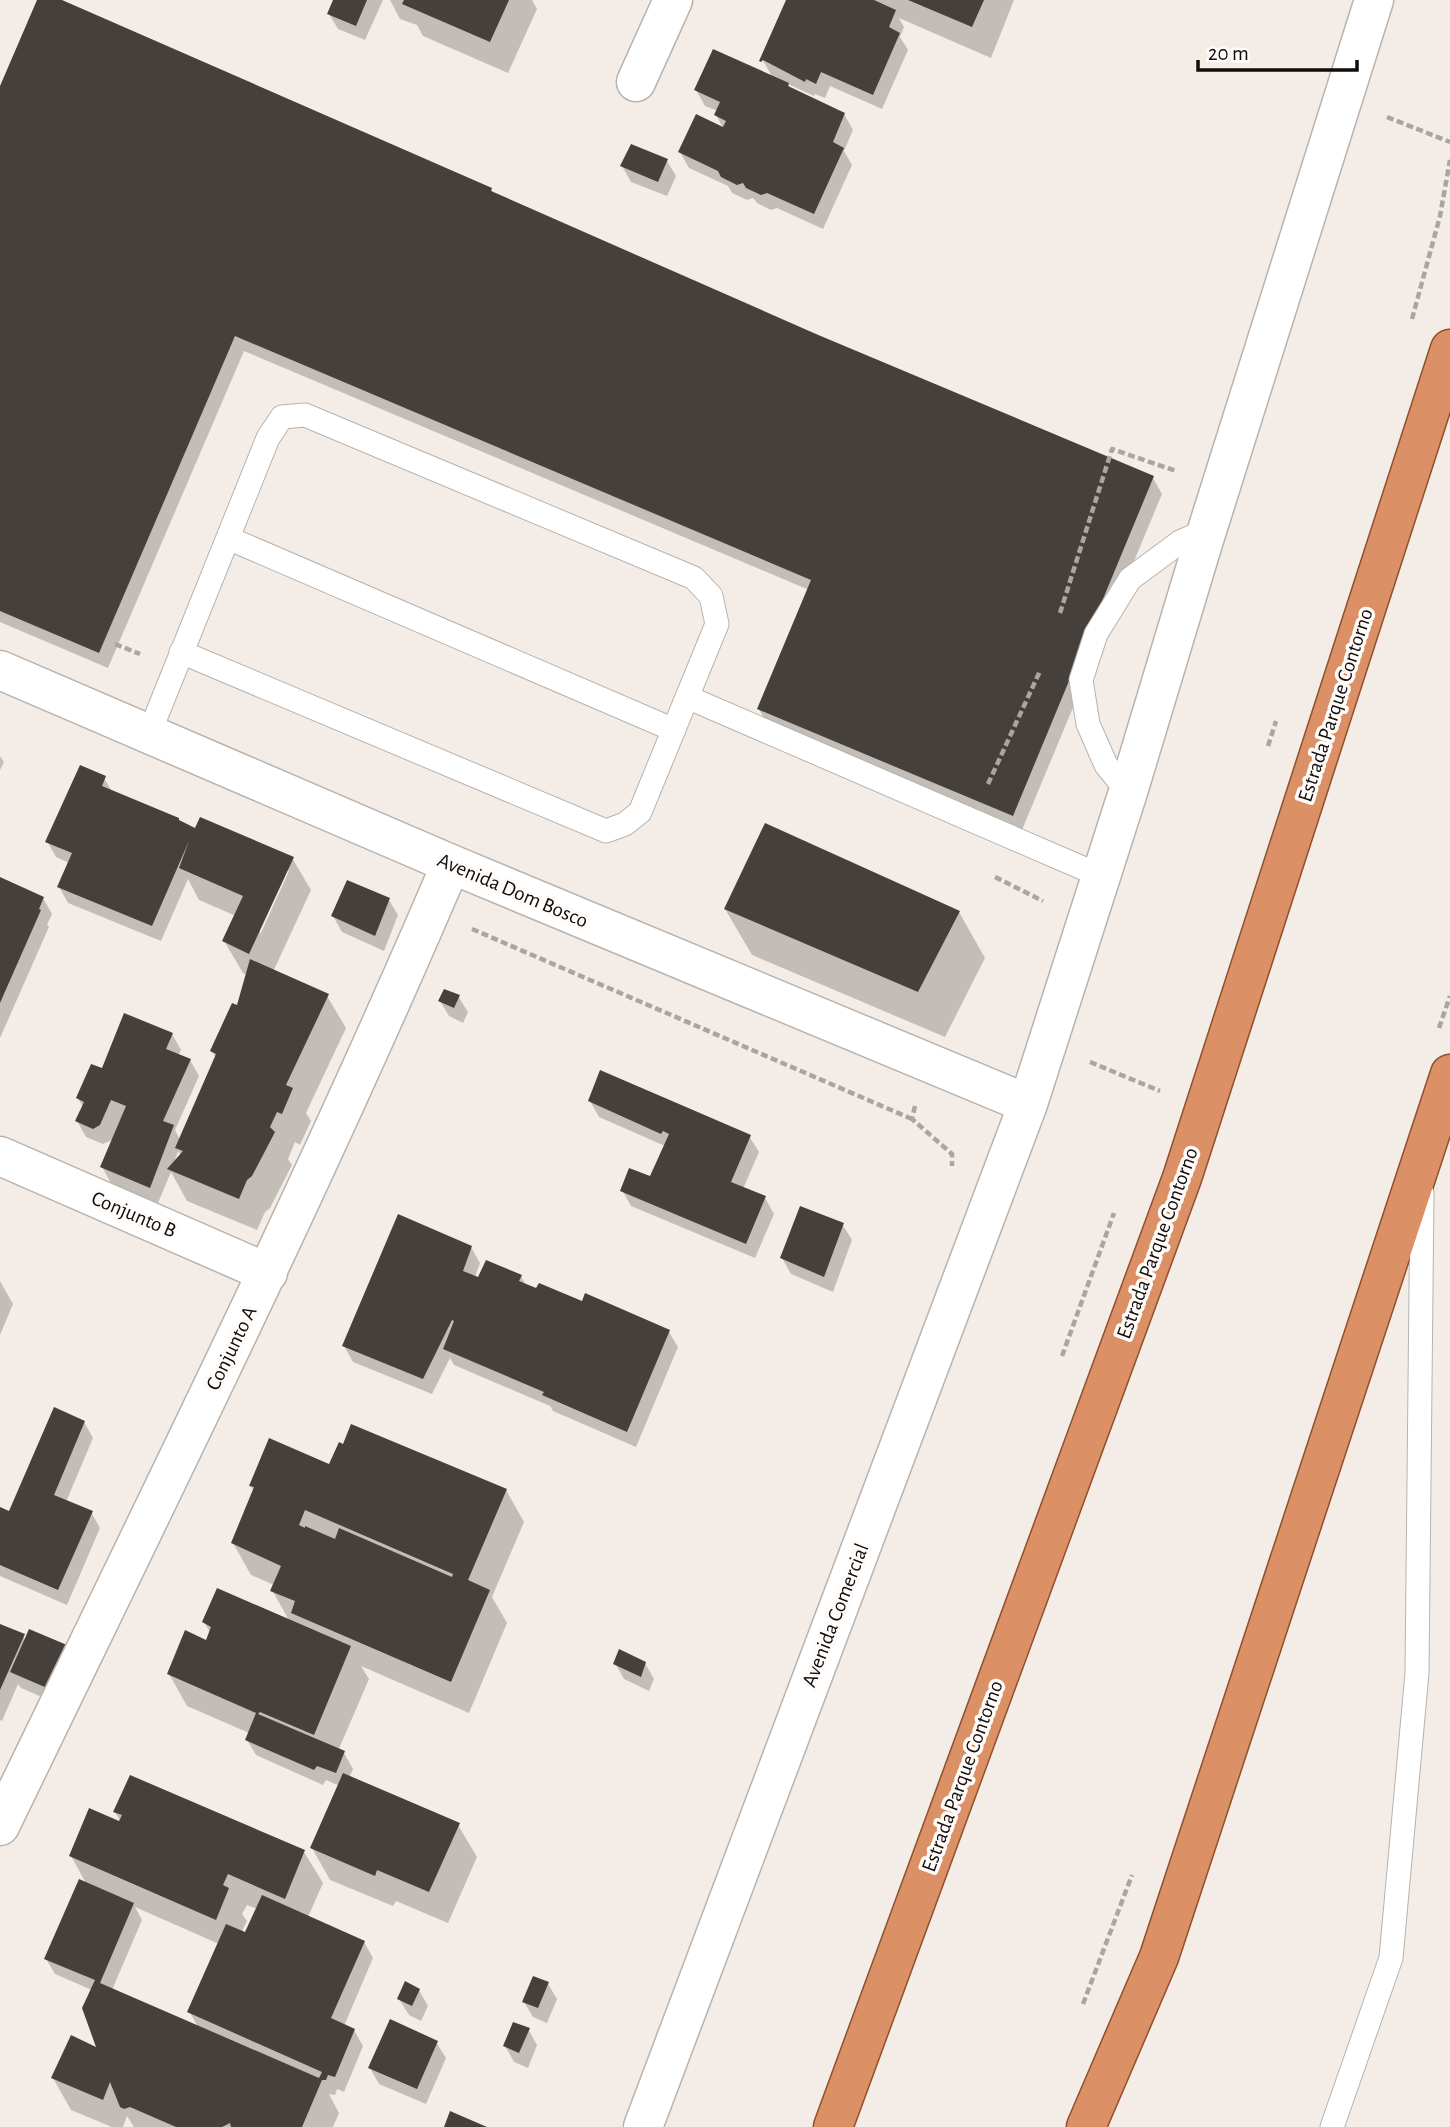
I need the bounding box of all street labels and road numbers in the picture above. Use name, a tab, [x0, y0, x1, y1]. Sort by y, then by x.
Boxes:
street label: Estrada Parque Contorno	[1294, 606, 1377, 804]
street label: Avenida Dom Bosco	[434, 849, 591, 932]
street label: Estrada Parque Contorno	[1113, 1145, 1202, 1342]
street label: Conjunto B	[88, 1187, 179, 1242]
street label: Conjunto A	[202, 1303, 261, 1394]
street label: Avenida Comercial	[798, 1541, 872, 1690]
street label: Estrada Parque Contorno	[918, 1678, 1007, 1875]

